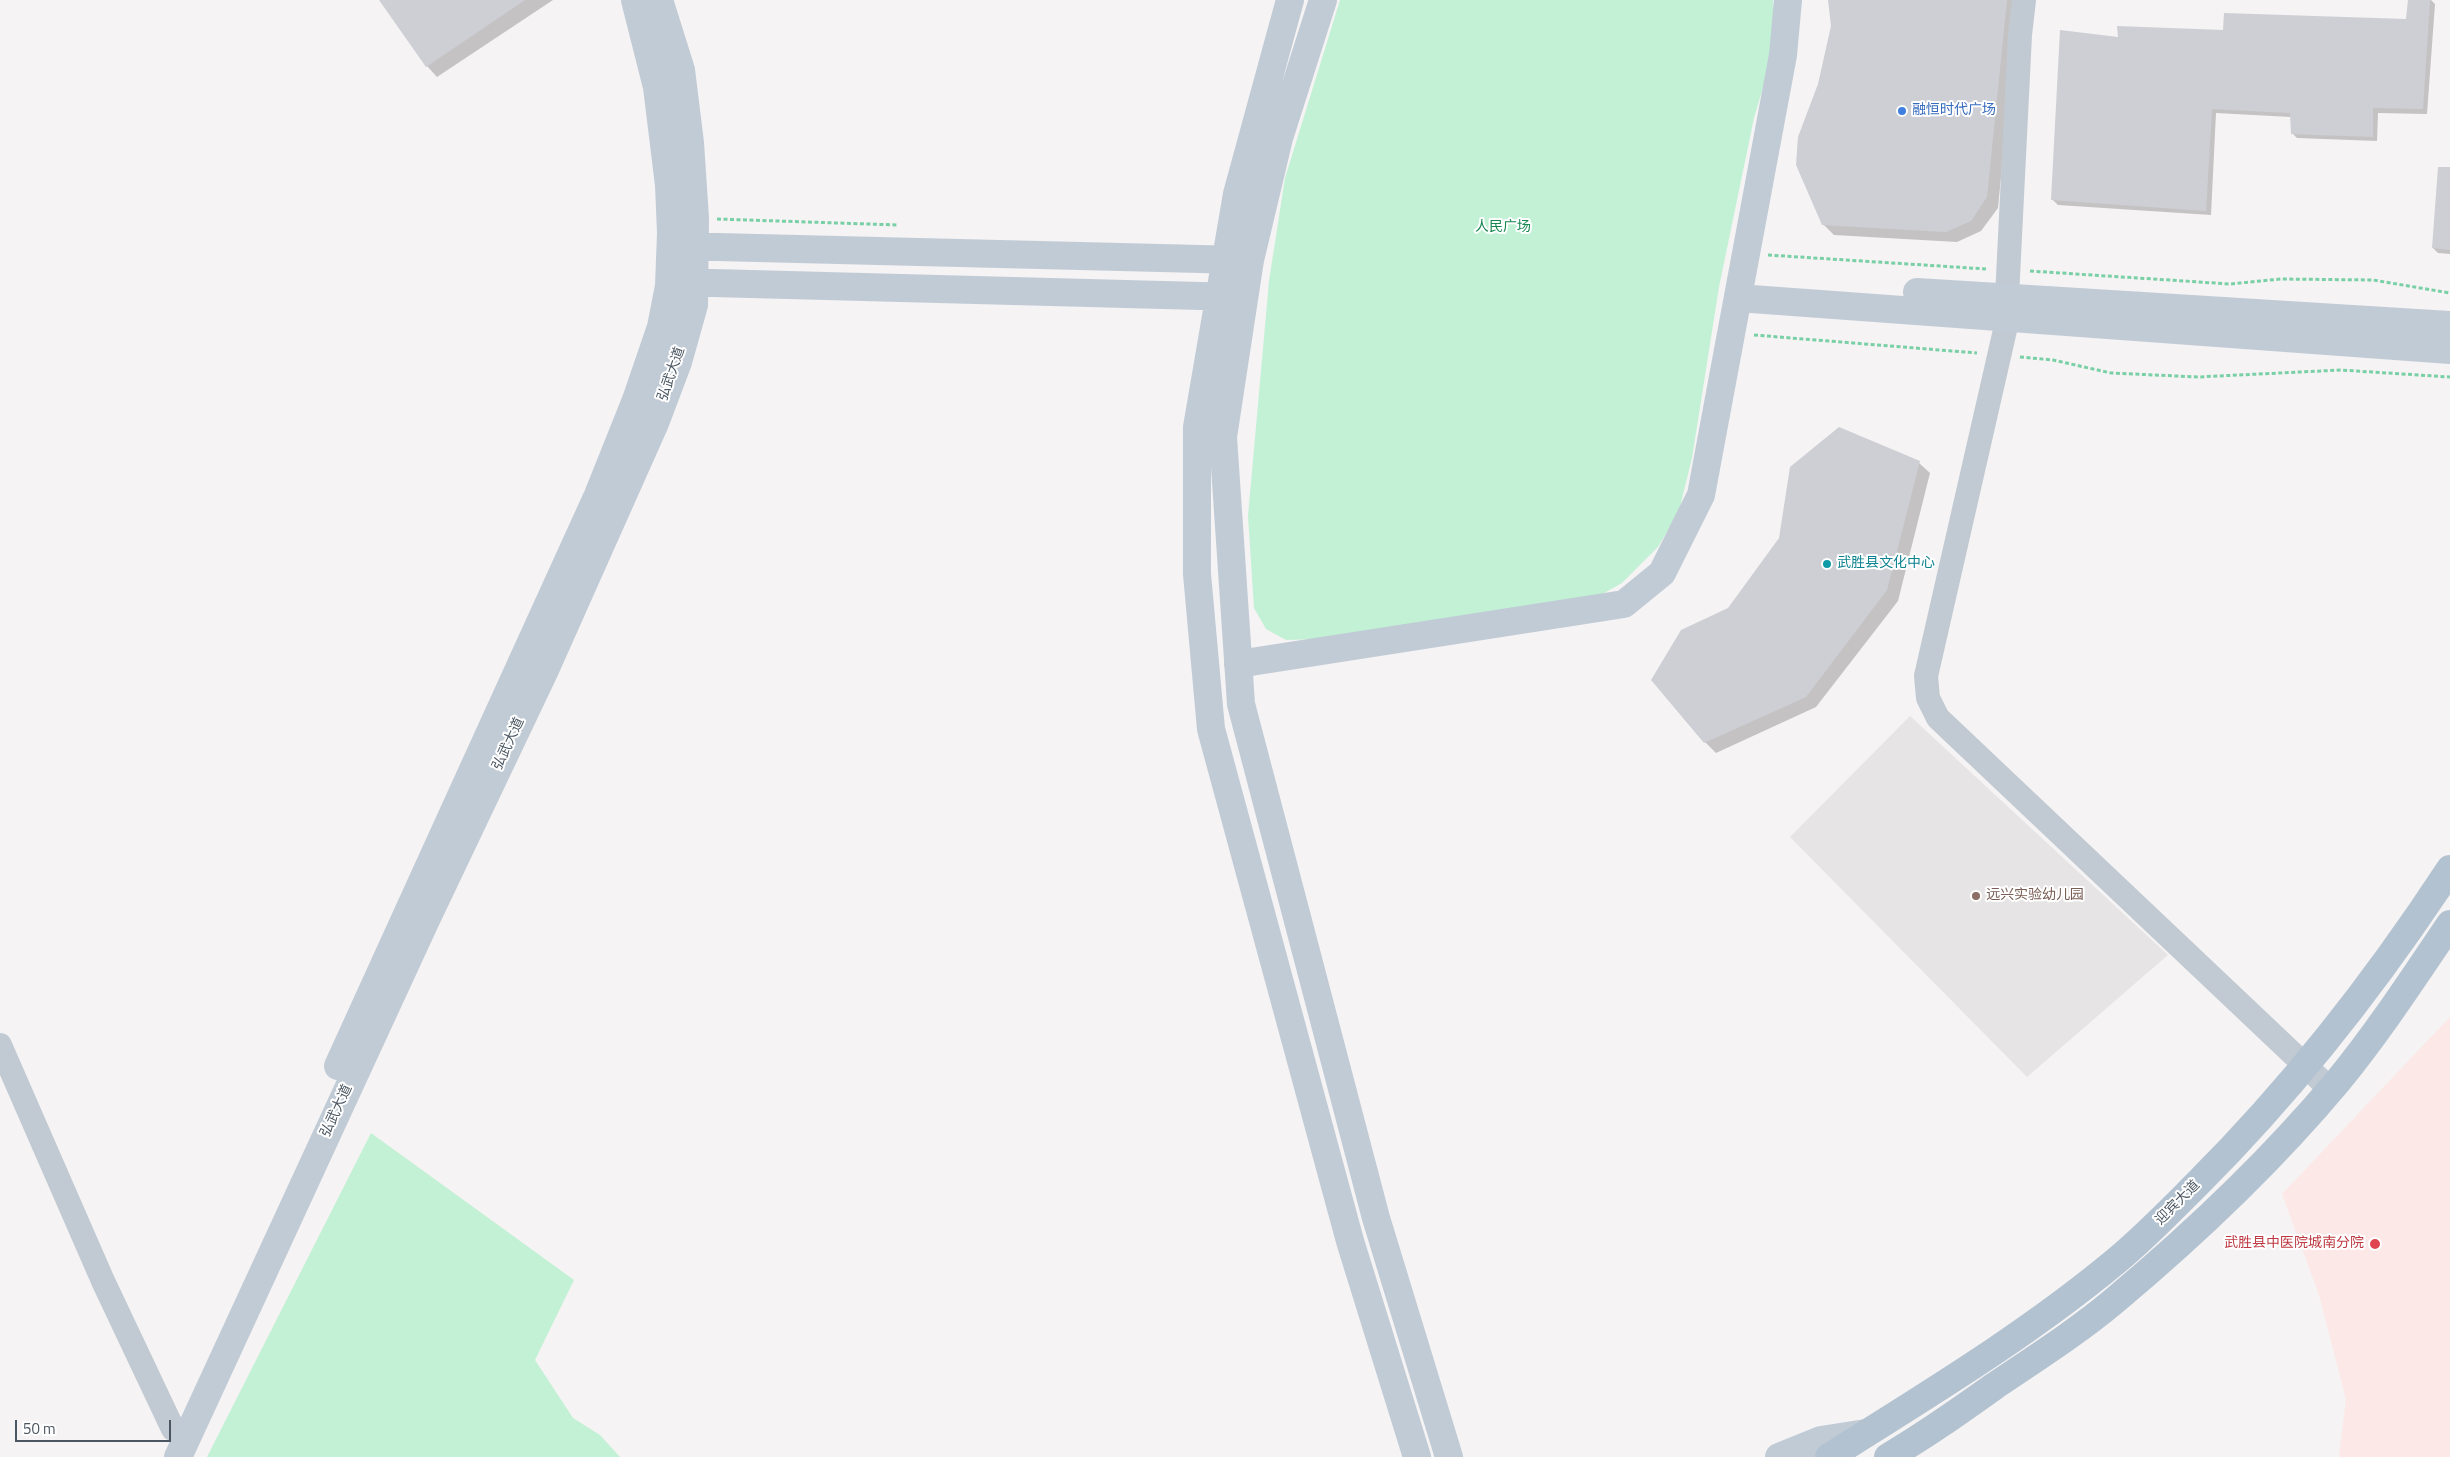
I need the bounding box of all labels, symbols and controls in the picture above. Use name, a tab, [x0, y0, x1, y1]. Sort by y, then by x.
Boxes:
place label: 融恒时代广场	[1912, 103, 1996, 119]
marker: 融恒时代广场	[1896, 105, 1908, 117]
park label: 人民广场	[1475, 220, 1531, 236]
street label: 弘武大道	[655, 345, 689, 403]
place label: 武胜县文化中心	[1837, 556, 1935, 572]
marker: 武胜县文化中心	[1821, 558, 1833, 570]
street label: 弘武大道	[490, 715, 528, 773]
place label: 远兴实验幼儿园	[1986, 888, 2084, 904]
marker: 远兴实验幼儿园	[1970, 890, 1982, 902]
street label: 弘武大道	[318, 1082, 356, 1140]
street label: 迎宾大道	[2152, 1177, 2204, 1229]
place label: 武胜县中医院城南分院	[2224, 1236, 2364, 1252]
marker: 武胜县中医院城南分院	[2368, 1237, 2382, 1251]
scale bar	[18, 1410, 174, 1442]
text: 50 m	[23, 1417, 56, 1440]

